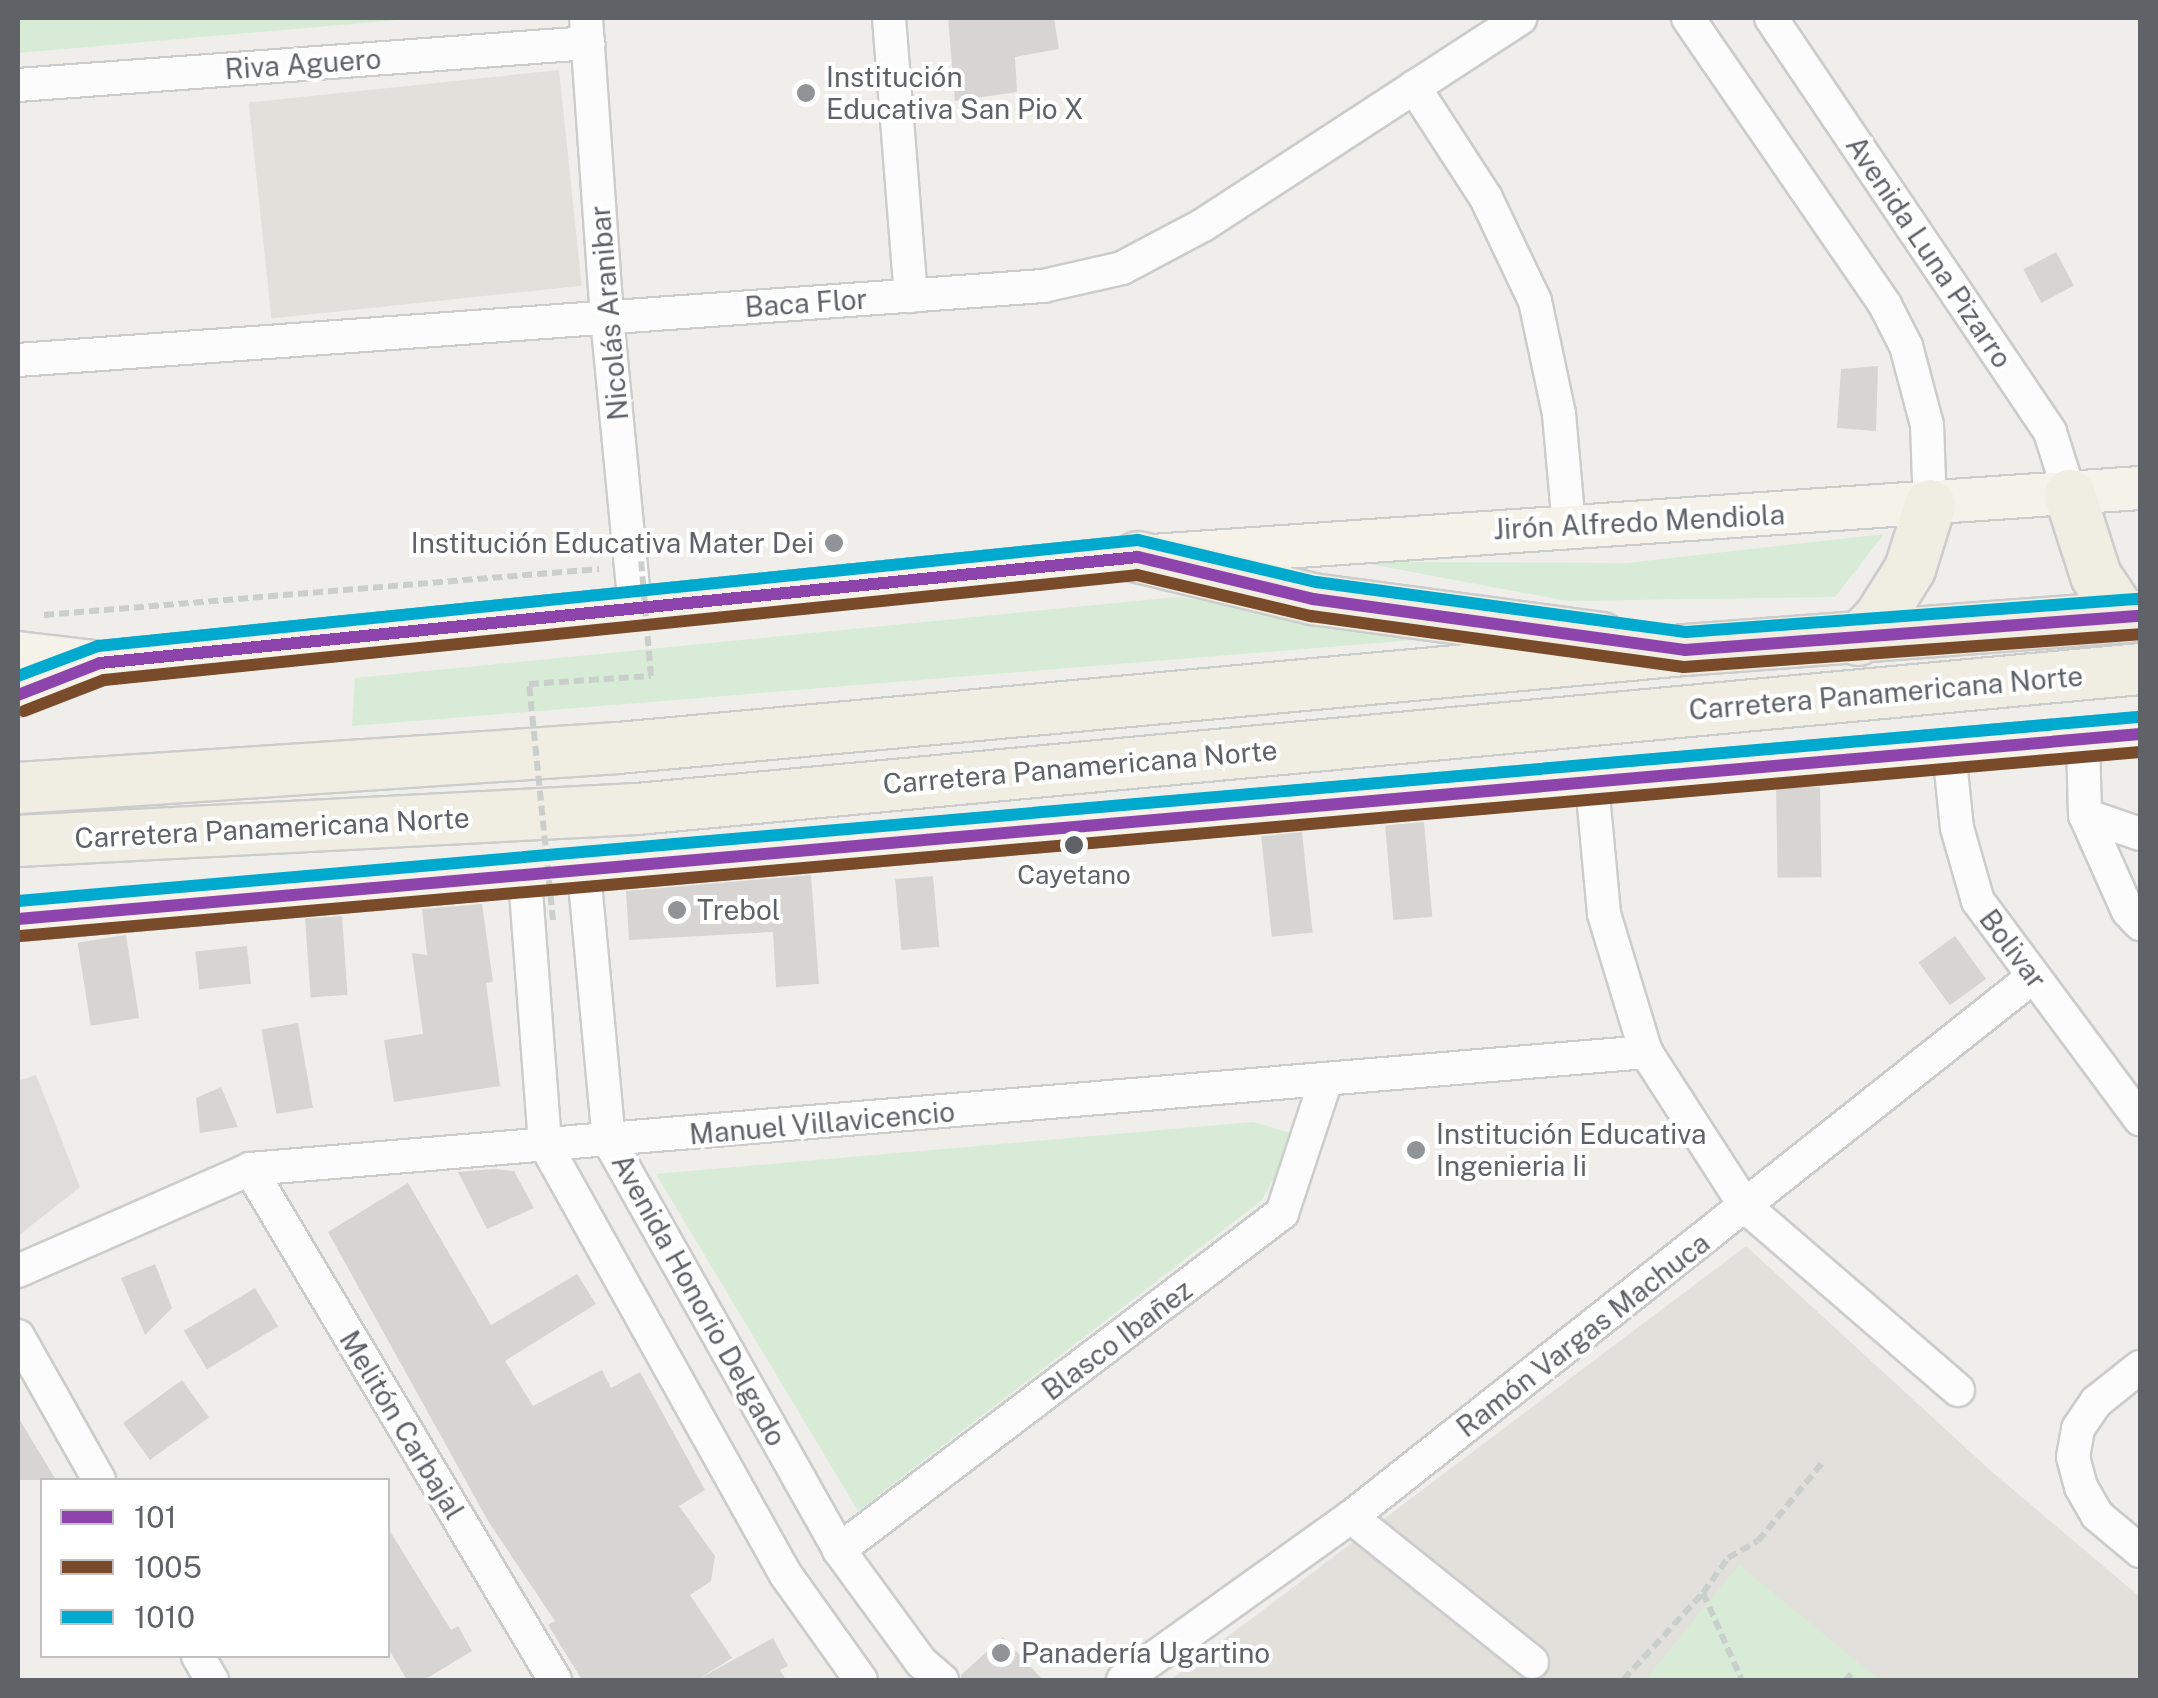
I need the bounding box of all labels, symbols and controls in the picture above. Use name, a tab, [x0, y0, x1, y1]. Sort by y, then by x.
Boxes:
street label: Riva Aguero	[224, 42, 382, 86]
place label: Institución Educativa San Pio X	[826, 60, 1084, 126]
marker: Institución Educativa San Pio X	[795, 82, 817, 104]
street label: Avenida Luna Pizarro	[1839, 130, 2019, 374]
street label: Nicolás Aranibar	[583, 204, 635, 422]
street label: Baca Flor	[744, 282, 868, 324]
street label: Jirón Alfredo Mendiola	[1492, 498, 1786, 546]
place label: Institución Educativa Mater Dei	[411, 526, 814, 560]
marker: Institución Educativa Mater Dei	[823, 532, 845, 554]
street label: Carretera Panamericana Norte	[1687, 659, 2085, 727]
street label: Carretera Panamericana Norte	[881, 733, 1279, 801]
street label: Carretera Panamericana Norte	[74, 801, 470, 855]
marker: Cayetano	[1064, 835, 1084, 855]
place label: Cayetano	[1017, 859, 1131, 891]
place label: Trebol	[697, 893, 780, 927]
marker: Trebol	[666, 899, 688, 921]
street label: Bolivar	[1972, 903, 2054, 995]
street label: Manuel Villavicencio	[687, 1095, 957, 1151]
place label: Institución Educativa Ingenieria Ii	[1436, 1117, 1707, 1183]
marker: Institución Educativa Ingenieria Ii	[1405, 1139, 1427, 1161]
street label: Avenida Honorio Delgado	[605, 1148, 793, 1452]
street label: Ramón Vargas Machuca	[1450, 1226, 1716, 1444]
street label: Blasco Ibañez	[1035, 1273, 1199, 1407]
street label: Melitón Carbajal	[333, 1325, 471, 1525]
legend	[40, 1478, 390, 1658]
text: 101	[134, 1499, 177, 1535]
text: 1005	[134, 1549, 202, 1585]
text: 1010	[134, 1599, 195, 1635]
place label: Panadería Ugartino	[1021, 1636, 1270, 1670]
marker: Panadería Ugartino	[990, 1642, 1012, 1664]

